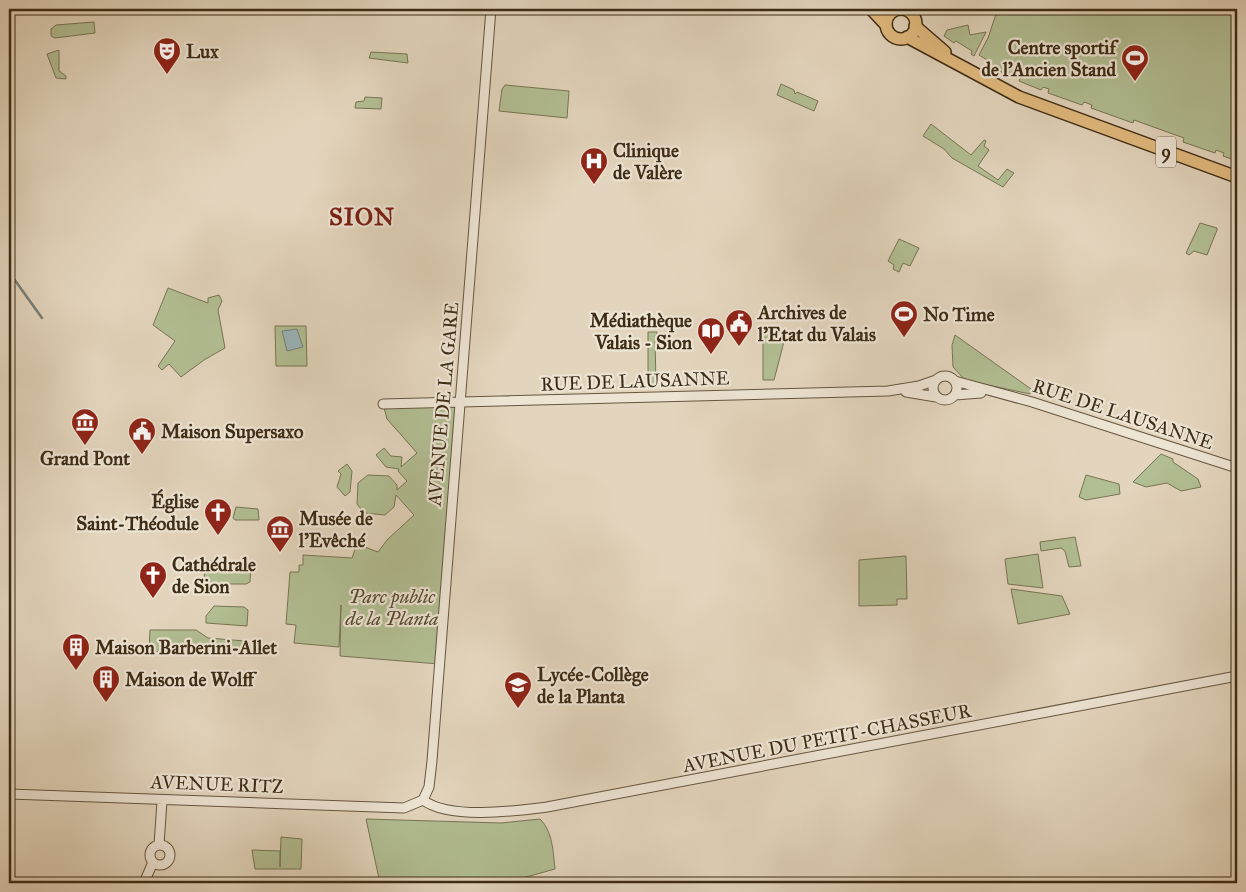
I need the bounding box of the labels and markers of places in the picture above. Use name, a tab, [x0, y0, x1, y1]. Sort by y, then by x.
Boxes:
theatre icon: Lux	[152, 36, 182, 75]
place label: Centre sportif de l'Ancien Stand	[981, 36, 1120, 81]
place label: Lux	[186, 40, 219, 63]
sports icon: Centre sportif de l'Ancien Stand	[1120, 43, 1150, 82]
place label: Clinique de Valère	[613, 139, 682, 184]
hospital icon: Clinique de Valère	[579, 146, 609, 185]
sports icon: No Time	[889, 299, 919, 338]
place label: Archives de l'Etat du Valais	[756, 301, 876, 346]
place label: No Time	[923, 303, 995, 326]
public building icon: Archives de l'Etat du Valais	[724, 308, 754, 347]
place label: Médiathèque Valais - Sion	[590, 309, 693, 354]
library icon: Médiathèque Valais - Sion	[696, 316, 726, 355]
museum icon: Grand Pont	[70, 407, 100, 446]
public building icon: Maison Supersaxo	[127, 416, 157, 455]
place label: Maison Supersaxo	[161, 420, 304, 444]
place label: Grand Pont	[40, 447, 130, 470]
place label: Église Saint-Théodule	[76, 488, 199, 535]
church icon: Église Saint-Théodule	[203, 497, 233, 536]
place label: Musée de l'Evêché	[298, 507, 373, 552]
museum icon: Musée de l'Evêché	[265, 514, 295, 553]
place label: Cathédrale de Sion	[172, 553, 256, 598]
church icon: Cathédrale de Sion	[138, 560, 168, 599]
building icon: Maison Barberini-Allet	[61, 632, 91, 671]
place label: Maison Barberini-Allet	[95, 636, 277, 659]
place label: Lycée-Collège de la Planta	[537, 663, 649, 708]
building icon: Maison de Wolff	[91, 664, 121, 703]
place label: Maison de Wolff	[125, 668, 257, 691]
school or university icon: Lycée-Collège de la Planta	[503, 670, 533, 709]

